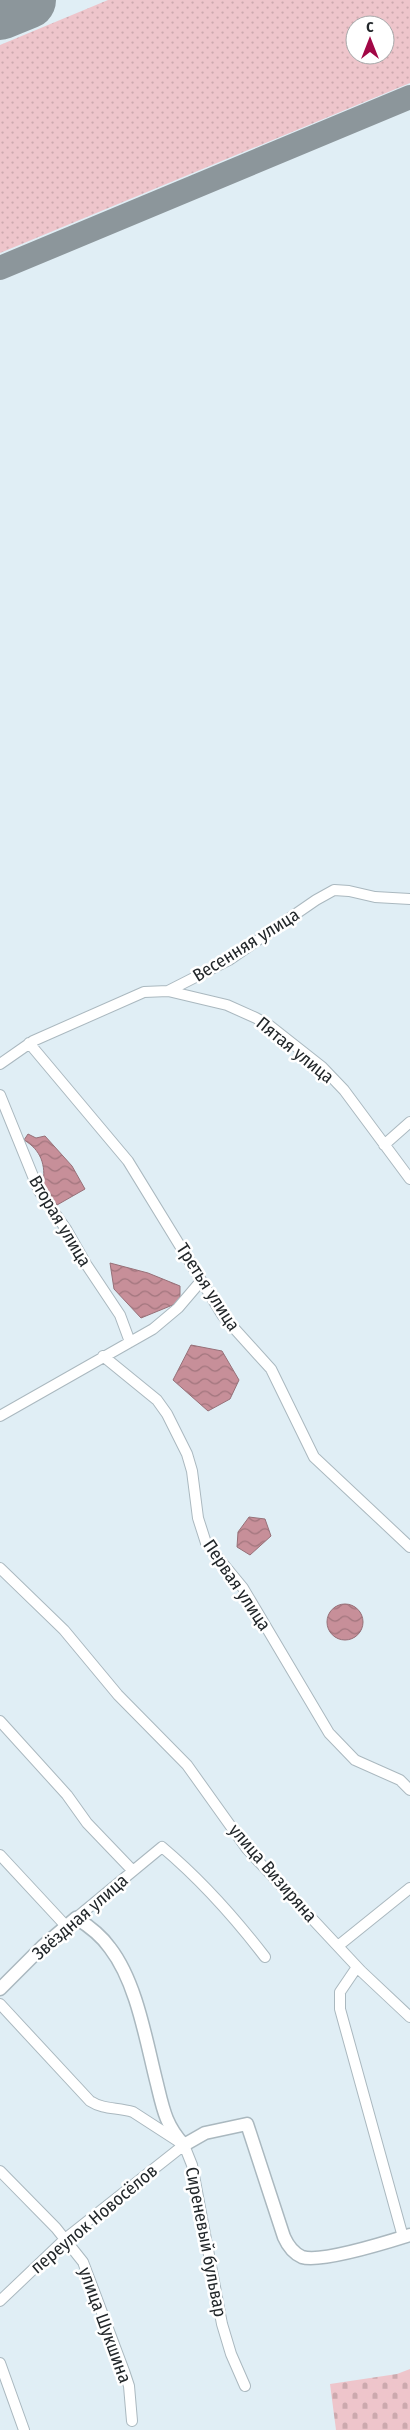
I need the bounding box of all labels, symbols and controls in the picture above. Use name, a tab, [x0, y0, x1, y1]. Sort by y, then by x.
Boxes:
north arrow	[345, 15, 395, 65]
text: С	[366, 19, 374, 36]
street label: Весенняя улица	[189, 903, 303, 986]
street label: Пятая улица	[252, 1012, 338, 1088]
street label: Вторая улица	[24, 1171, 96, 1271]
street label: Третья улица	[171, 1239, 245, 1335]
street label: Первая улица	[198, 1535, 276, 1635]
street label: улица Визиряна	[224, 1819, 322, 1927]
street label: Звёздная улица	[28, 1869, 132, 1965]
street label: переулок Новосёлов	[26, 2160, 162, 2278]
street label: Сиреневый бульвар	[181, 2165, 231, 2319]
street label: улица Шукшина	[74, 2264, 136, 2386]

